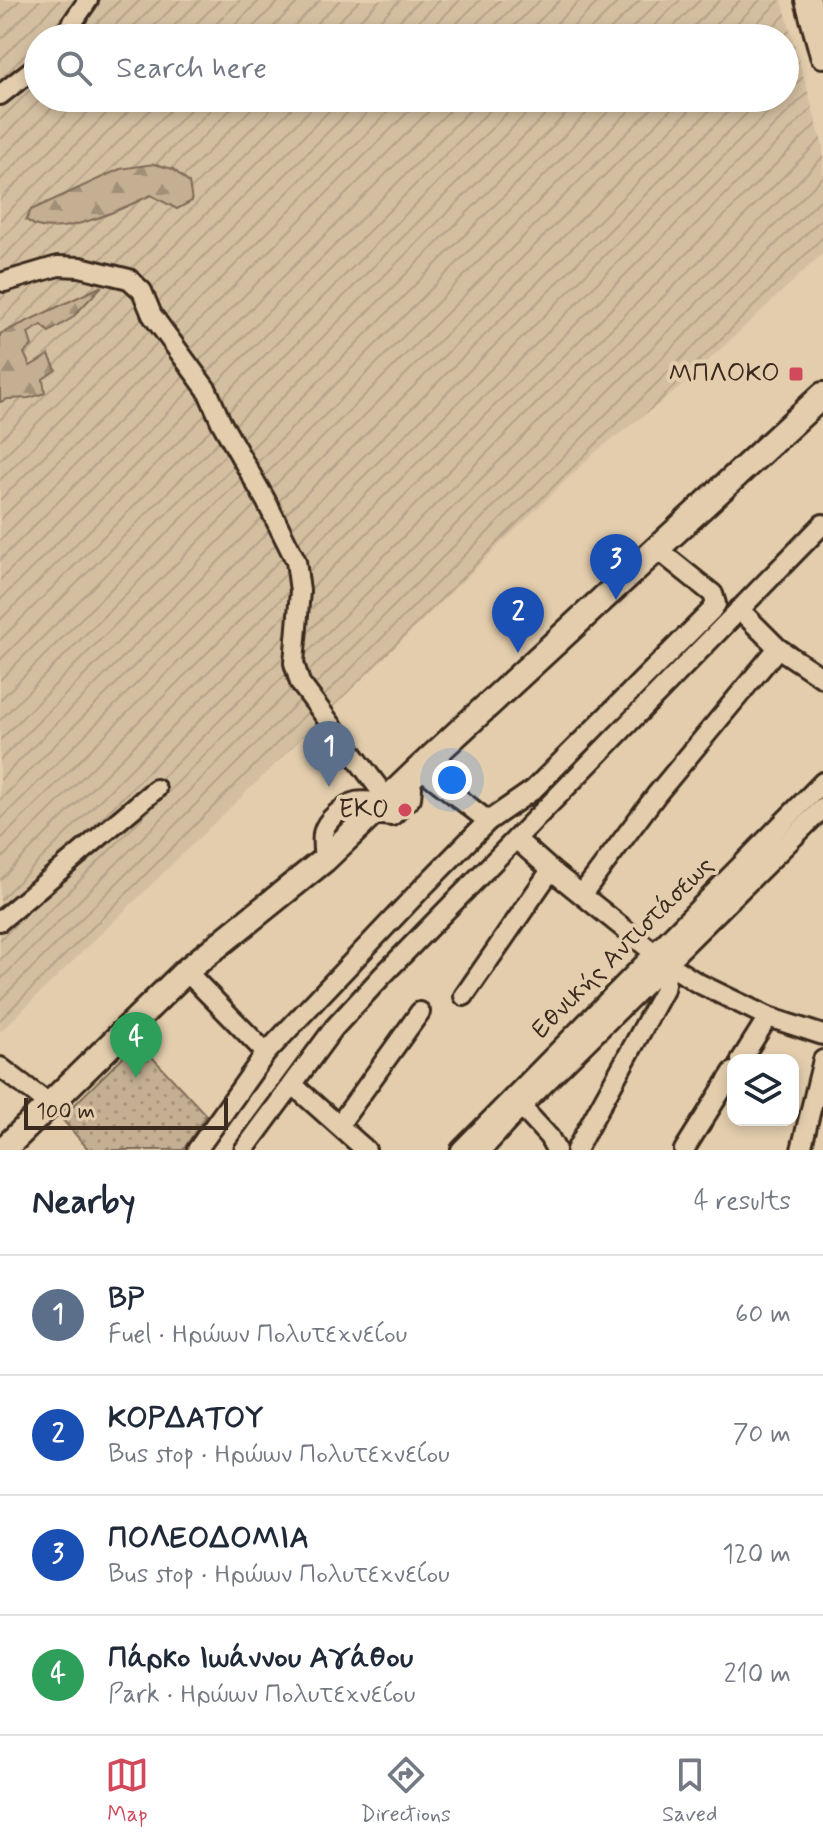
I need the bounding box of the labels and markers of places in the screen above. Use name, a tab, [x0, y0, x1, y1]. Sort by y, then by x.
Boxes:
place label: ΜΠΛΟΚΟ	[668, 357, 780, 391]
marker: ΜΠΛΟΚΟ	[787, 365, 805, 383]
pin: 3	[590, 534, 642, 600]
pin: 2	[492, 587, 544, 653]
pin: 1	[303, 721, 355, 787]
place label: EKO	[338, 793, 389, 827]
marker: EKO	[396, 801, 414, 819]
pin: 4	[110, 1012, 162, 1078]

